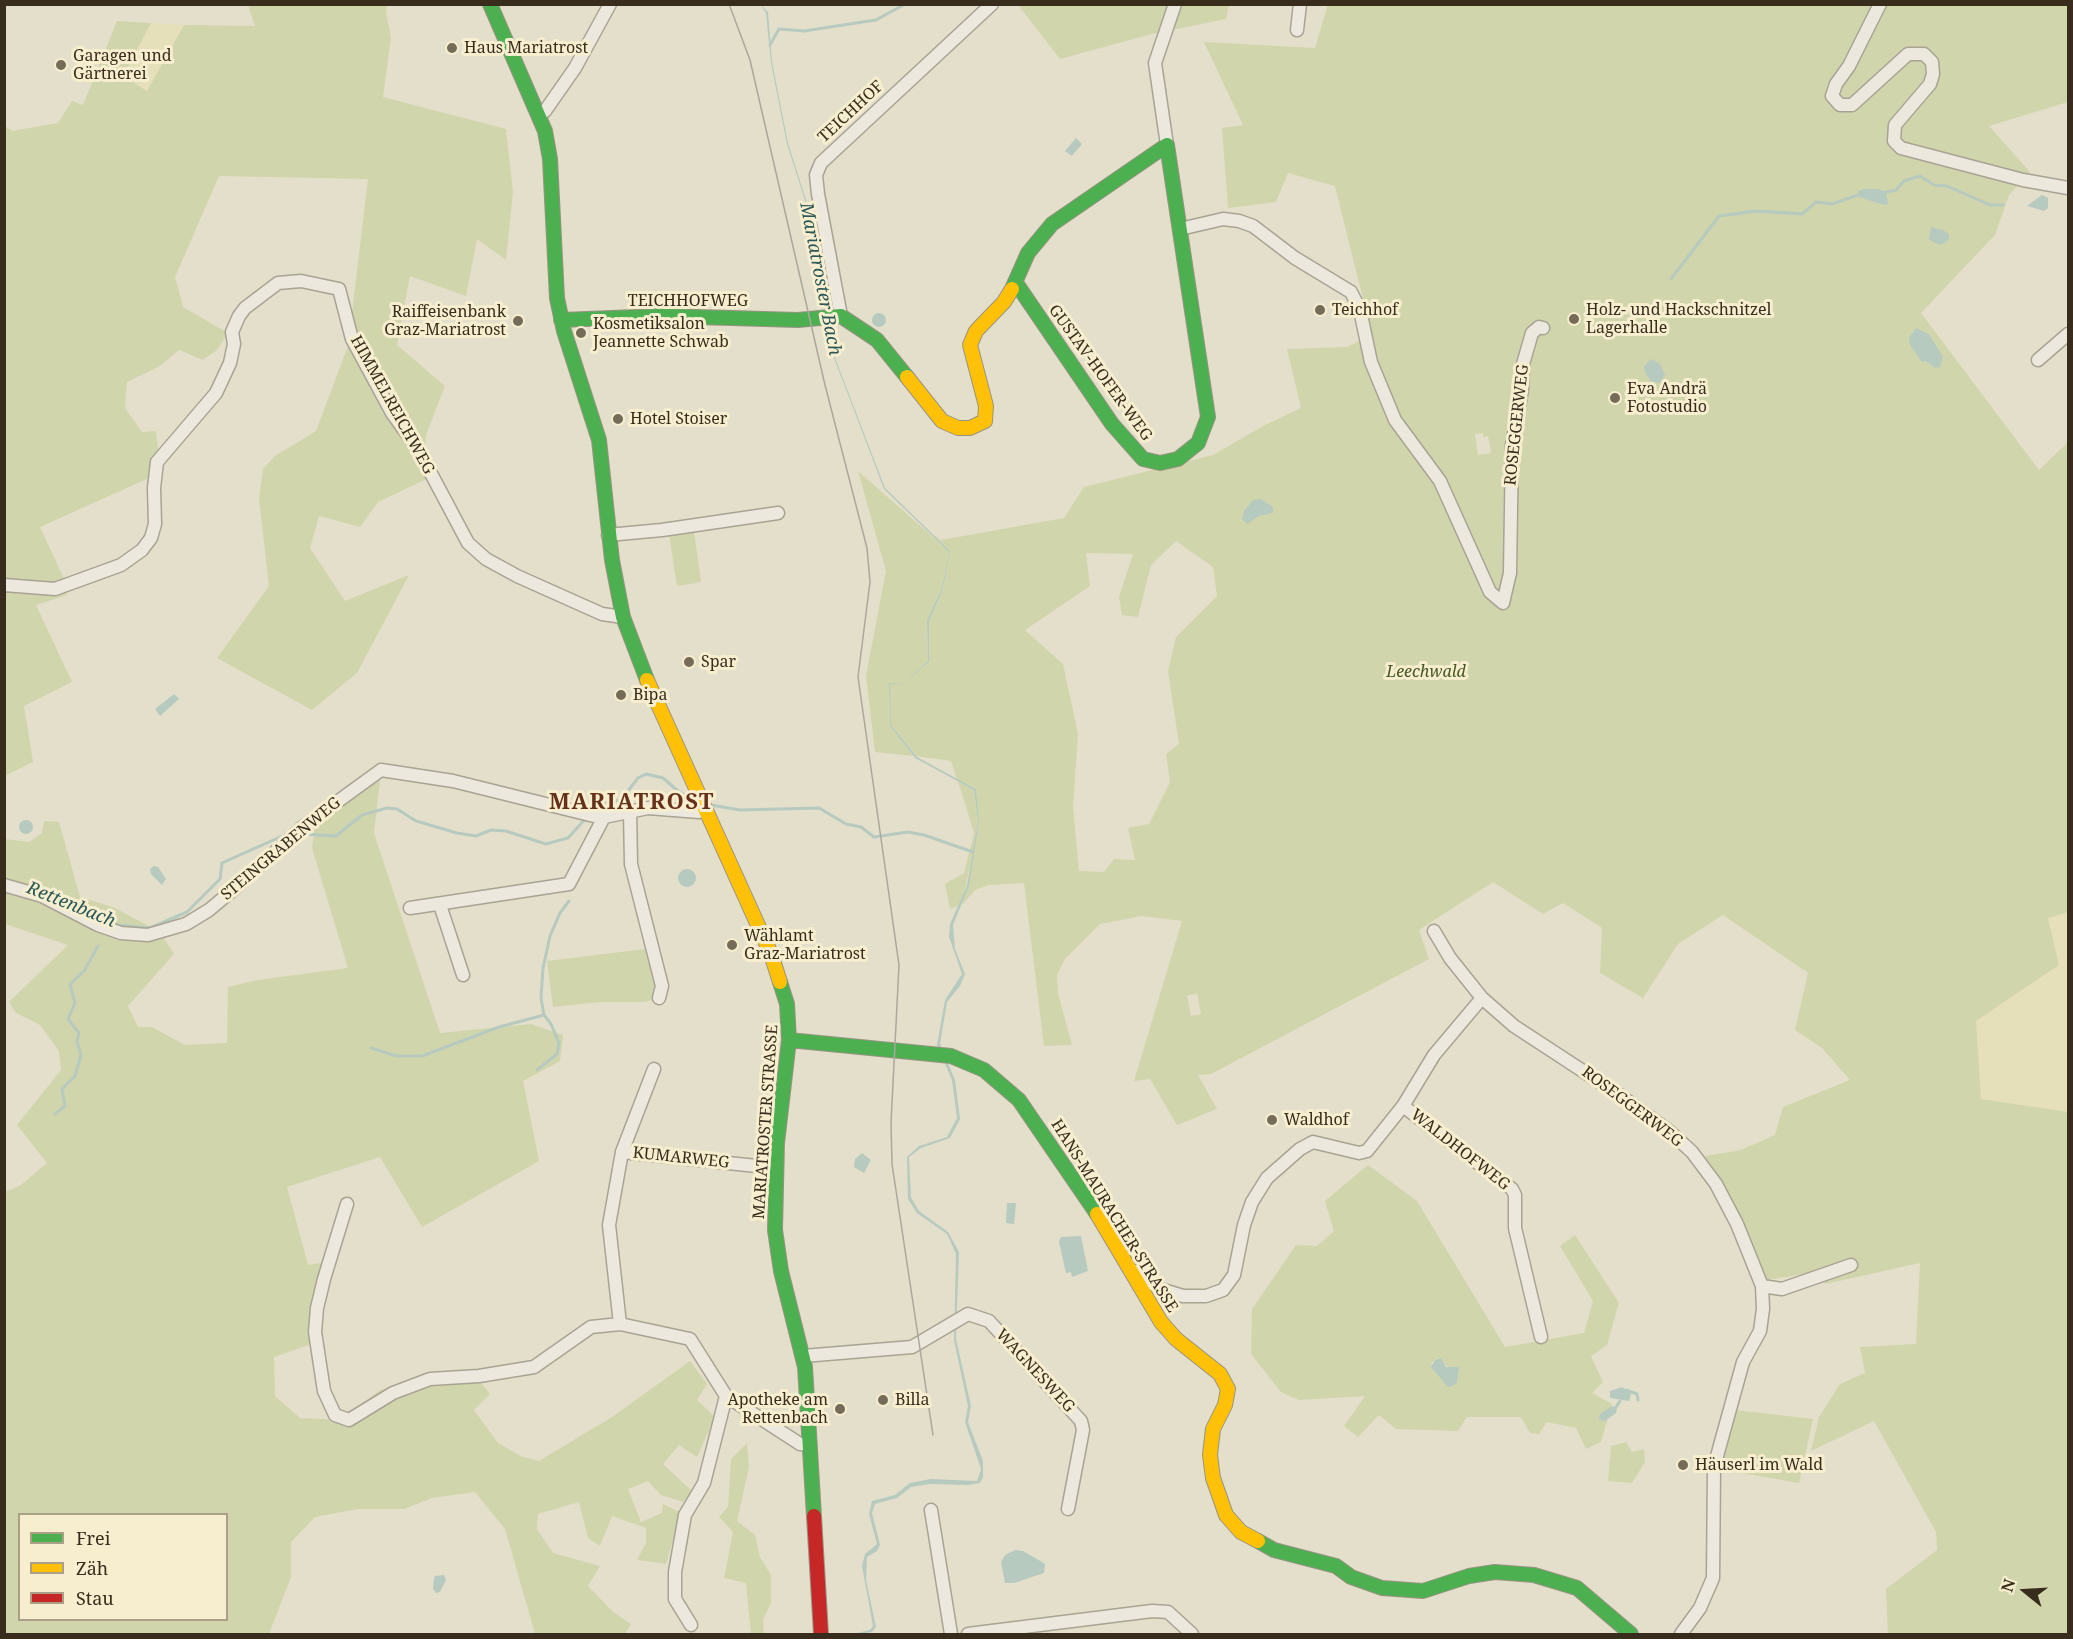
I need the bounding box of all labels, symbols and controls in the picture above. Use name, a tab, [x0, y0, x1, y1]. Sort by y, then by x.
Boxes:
place label: Haus Mariatrost	[464, 38, 588, 58]
marker: Haus Mariatrost	[445, 41, 459, 55]
place label: Garagen und Gärtnerei	[73, 46, 172, 84]
marker: Garagen und Gärtnerei	[54, 58, 68, 72]
street label: TEICHHOF	[814, 77, 888, 147]
water label: Mariatroster Bach	[795, 201, 845, 357]
street label: TEICHHOFWEG	[628, 291, 748, 311]
place label: Teichhof	[1332, 300, 1398, 320]
place label: Holz- und Hackschnitzel Lagerhalle	[1586, 300, 1772, 338]
street label: GUSTAV-HOFER-WEG	[1044, 301, 1156, 445]
place label: Raiffeisenbank Graz-Mariatrost	[384, 302, 506, 340]
marker: Teichhof	[1313, 303, 1327, 317]
marker: Holz- und Hackschnitzel Lagerhalle	[1567, 312, 1581, 326]
marker: Raiffeisenbank Graz-Mariatrost	[511, 314, 525, 328]
place label: Kosmetiksalon Jeannette Schwab	[593, 314, 729, 352]
marker: Kosmetiksalon Jeannette Schwab	[574, 326, 588, 340]
street label: HIMMELREICHWEG	[346, 332, 438, 478]
street label: ROSEGGERWEG	[1501, 363, 1533, 487]
place label: Eva Andrä Fotostudio	[1627, 379, 1707, 417]
marker: Eva Andrä Fotostudio	[1608, 391, 1622, 405]
place label: Hotel Stoiser	[630, 409, 727, 429]
marker: Hotel Stoiser	[611, 412, 625, 426]
place label: Spar	[701, 652, 736, 672]
marker: Spar	[682, 655, 696, 669]
park label: Leechwald	[1386, 662, 1466, 682]
place label: Bipa	[633, 685, 667, 705]
marker: Bipa	[614, 688, 628, 702]
district label: MARIATROST	[549, 790, 715, 816]
street label: STEINGRABENWEG	[217, 793, 345, 905]
water label: Rettenbach	[23, 877, 119, 933]
place label: Wählamt Graz-Mariatrost	[744, 926, 866, 964]
marker: Wählamt Graz-Mariatrost	[725, 938, 739, 952]
street label: MARIATROSTER STRASSE	[750, 1024, 782, 1220]
street label: ROSEGGERWEG	[1578, 1063, 1686, 1151]
street label: WALDHOFWEG	[1407, 1105, 1513, 1195]
place label: Waldhof	[1284, 1110, 1349, 1130]
marker: Waldhof	[1265, 1113, 1279, 1127]
street label: HANS-MAURACHER-STRASSE	[1047, 1116, 1181, 1316]
street label: KUMARWEG	[632, 1143, 730, 1173]
street label: WAGNESWEG	[992, 1325, 1078, 1417]
place label: Apotheke am Rettenbach	[727, 1390, 828, 1428]
place label: Billa	[895, 1390, 930, 1410]
marker: Billa	[876, 1393, 890, 1407]
marker: Apotheke am Rettenbach	[833, 1402, 847, 1416]
place label: Häuserl im Wald	[1695, 1455, 1823, 1475]
marker: Häuserl im Wald	[1676, 1458, 1690, 1472]
legend	[18, 1513, 228, 1621]
text: Frei	[76, 1526, 111, 1550]
text: Zäh	[76, 1556, 108, 1580]
north arrow	[1995, 1561, 2055, 1621]
text: N	[1995, 1576, 2020, 1595]
text: Stau	[76, 1586, 114, 1610]

